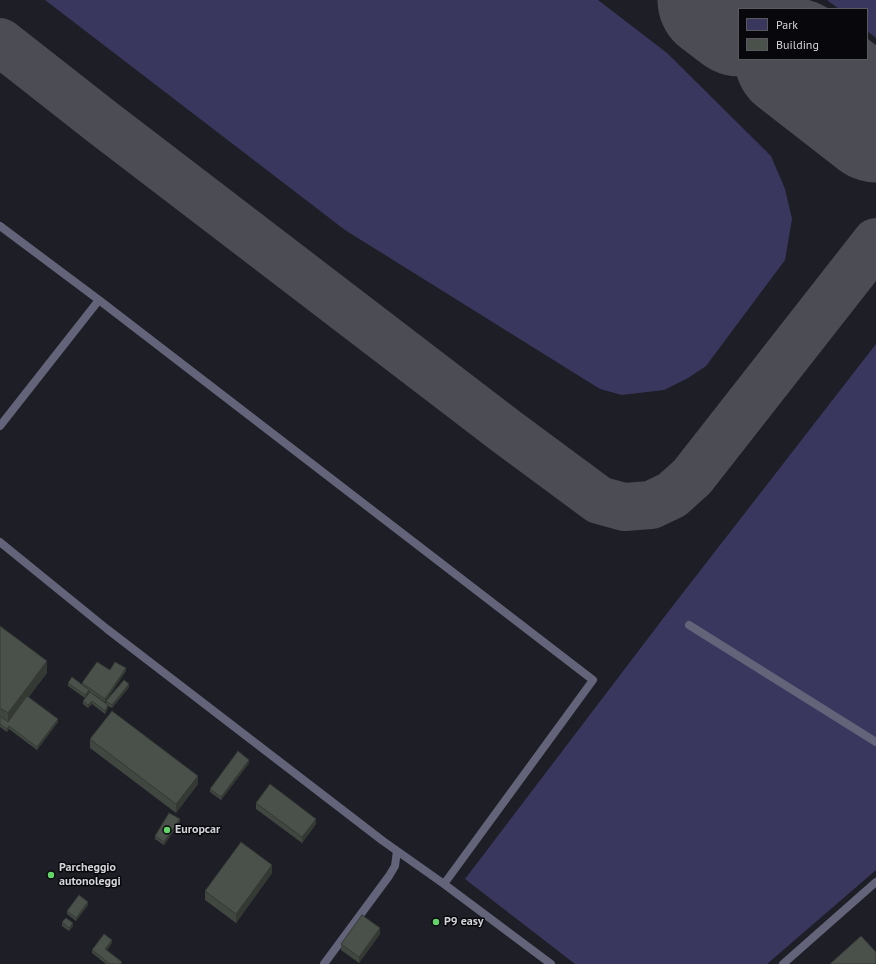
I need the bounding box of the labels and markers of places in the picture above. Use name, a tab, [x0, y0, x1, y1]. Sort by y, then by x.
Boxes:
place label: Europcar	[175, 823, 220, 837]
marker: Europcar	[162, 825, 172, 835]
place label: Parcheggio autonoleggi	[59, 861, 121, 889]
marker: Parcheggio autonoleggi	[46, 870, 56, 880]
place label: P9 easy	[444, 915, 484, 929]
marker: P9 easy	[431, 917, 441, 927]

